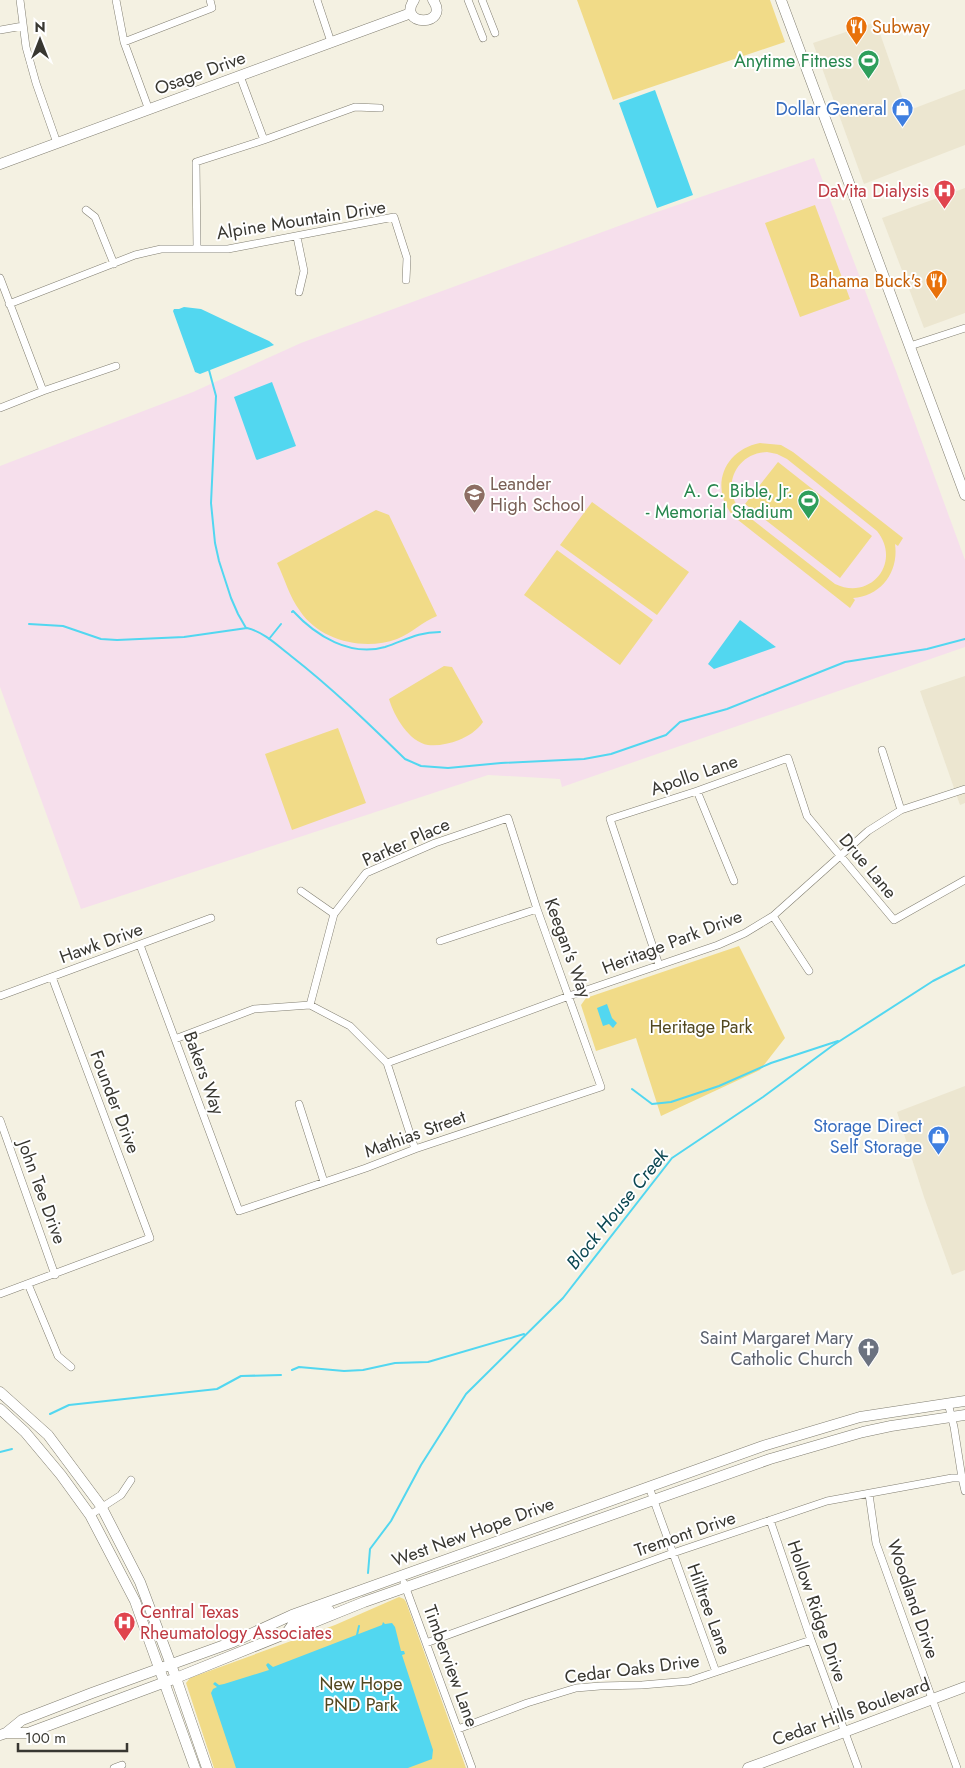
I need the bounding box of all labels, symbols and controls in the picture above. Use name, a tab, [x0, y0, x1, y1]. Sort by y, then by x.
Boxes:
place label: Subway	[872, 14, 930, 40]
north arrow	[15, 15, 65, 65]
restaurant icon: Subway	[844, 15, 868, 46]
text: N	[34, 17, 46, 37]
street label: Osage Drive	[151, 45, 249, 101]
place label: Anytime Fitness	[734, 48, 852, 74]
sports icon: Anytime Fitness	[856, 49, 880, 80]
place label: Dollar General	[776, 96, 887, 122]
shop icon: Dollar General	[891, 97, 915, 128]
place label: DaVita Dialysis	[818, 178, 929, 204]
hospital icon: DaVita Dialysis	[933, 179, 957, 210]
street label: Alpine Mountain Drive	[215, 194, 387, 246]
place label: Bahama Buck's	[809, 268, 921, 294]
restaurant icon: Bahama Buck's	[925, 269, 949, 300]
place label: Leander High School	[490, 471, 584, 518]
place label: A. C. Bible, Jr. - Memorial Stadium	[646, 478, 793, 525]
school or university icon: Leander High School	[462, 482, 486, 513]
sports icon: A. C. Bible, Jr. - Memorial Stadium	[797, 489, 821, 520]
street label: Apollo Lane	[647, 748, 741, 802]
street label: Parker Place	[358, 811, 454, 873]
street label: Drue Lane	[833, 828, 903, 904]
street label: Keegan's Way	[538, 894, 598, 1002]
street label: Heritage Park Drive	[598, 903, 746, 981]
street label: Hawk Drive	[56, 916, 146, 970]
park label: Heritage Park	[650, 1014, 753, 1040]
street label: Bakers Way	[177, 1028, 231, 1118]
street label: Founder Drive	[83, 1047, 147, 1157]
street label: Mathias Street	[361, 1103, 470, 1164]
place label: Storage Direct Self Storage	[813, 1113, 923, 1160]
shop icon: Storage Direct Self Storage	[926, 1124, 950, 1155]
street label: John Tee Drive	[10, 1134, 73, 1248]
water label: Block House Creek	[560, 1142, 675, 1275]
place label: Saint Margaret Mary Catholic Church	[700, 1325, 853, 1372]
church icon: Saint Margaret Mary Catholic Church	[857, 1336, 881, 1367]
street label: West New Hope Drive	[388, 1491, 558, 1573]
street label: Tremont Drive	[631, 1505, 739, 1563]
street label: Woodland Drive	[880, 1536, 946, 1662]
street label: Hollow Ridge Drive	[781, 1537, 853, 1685]
street label: Hilltree Lane	[680, 1560, 738, 1658]
place label: Central Texas Rheumatology Associates	[140, 1599, 332, 1646]
street label: Timberview Lane	[417, 1601, 485, 1731]
hospital icon: Central Texas Rheumatology Associates	[112, 1610, 136, 1641]
street label: Cedar Oaks Drive	[563, 1648, 701, 1690]
park label: New Hope PND Park	[320, 1671, 402, 1718]
street label: Cedar Hills Boulevard	[769, 1671, 933, 1753]
scale bar	[18, 1720, 126, 1752]
text: 100 m	[25, 1727, 66, 1749]

